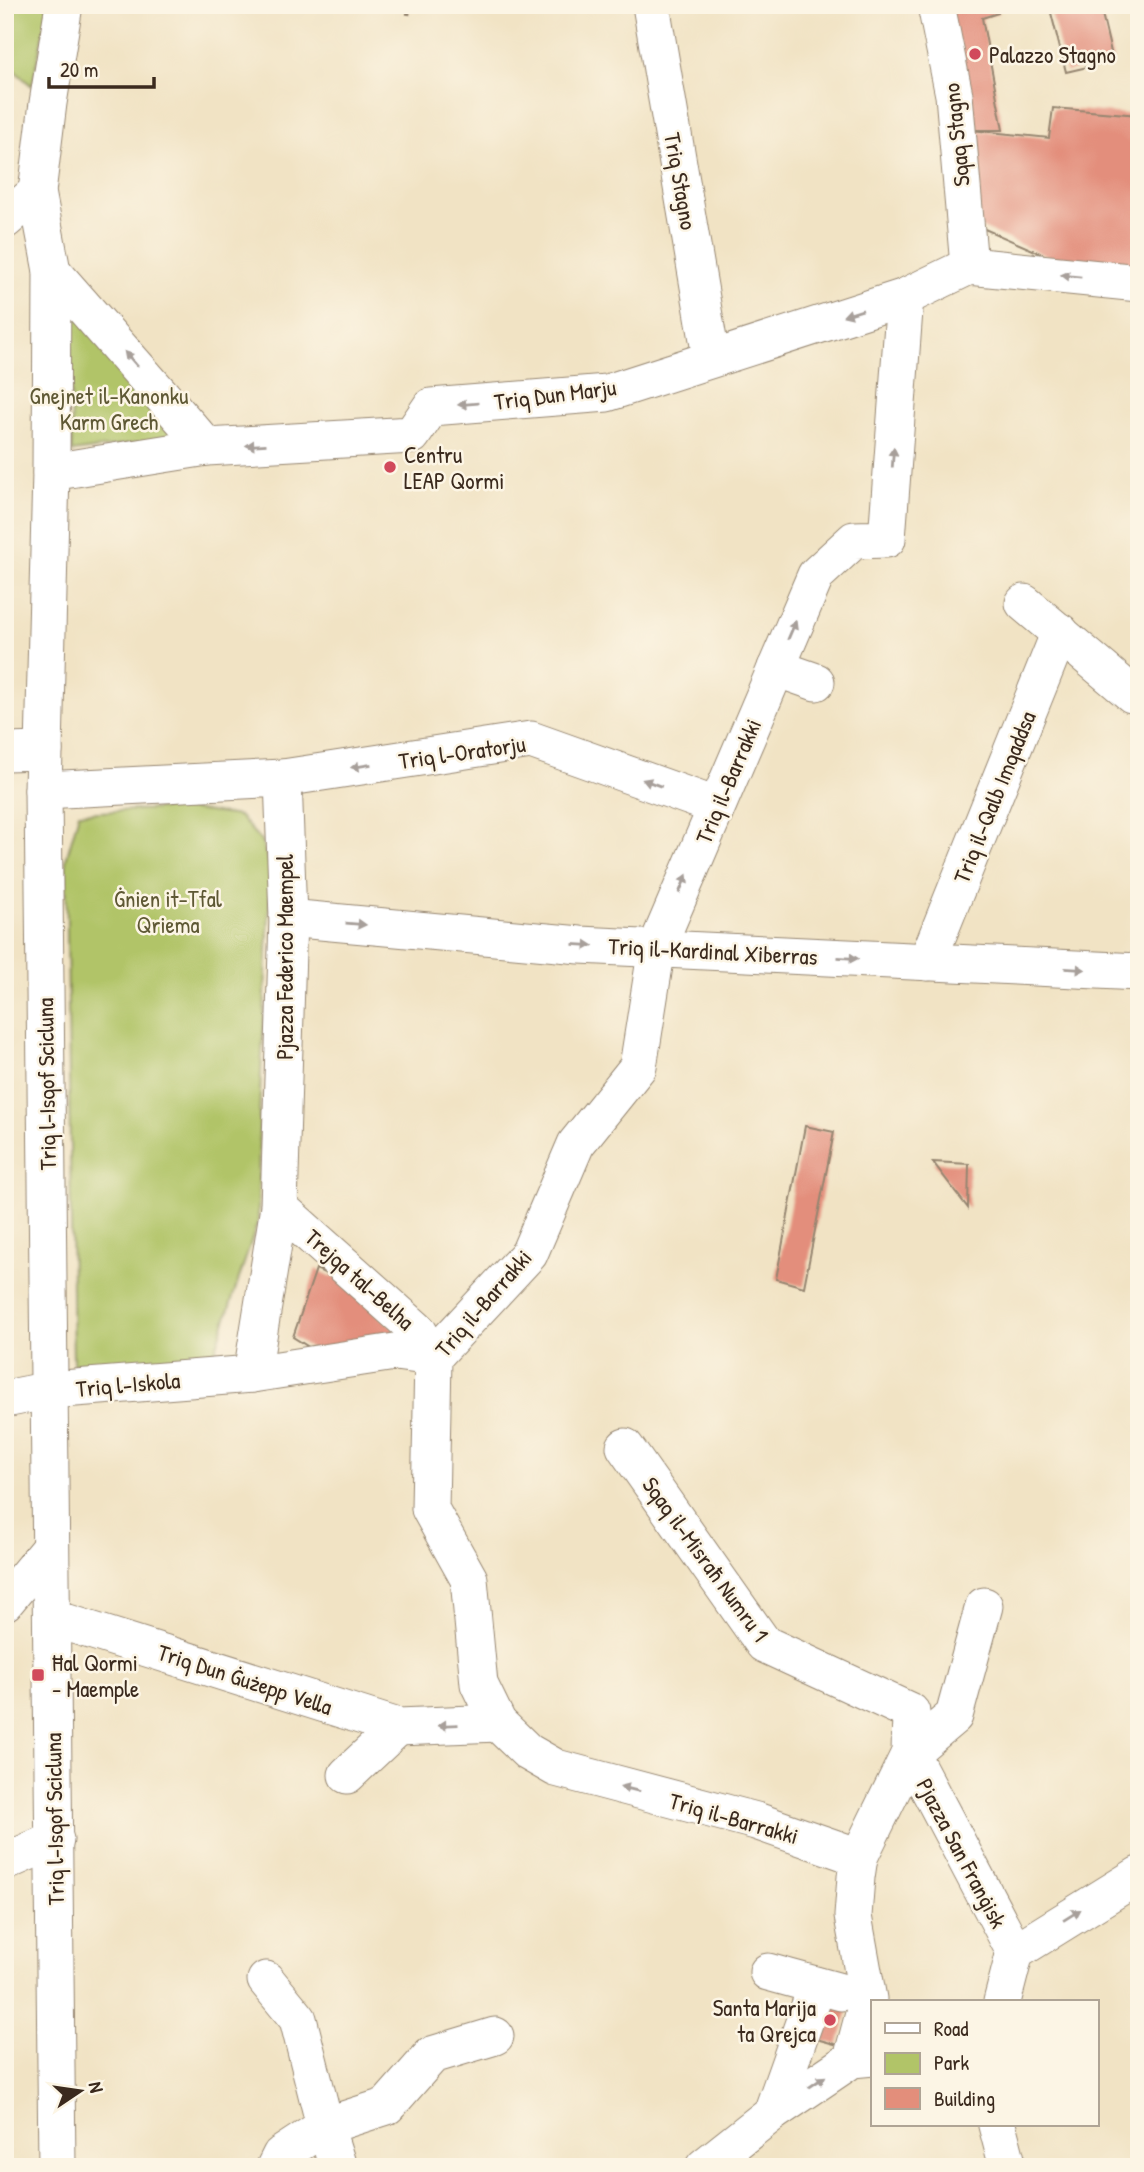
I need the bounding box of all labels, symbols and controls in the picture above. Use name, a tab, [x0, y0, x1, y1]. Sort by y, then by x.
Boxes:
place label: Palazzo Stagno	[989, 39, 1116, 70]
scale bar	[49, 46, 154, 90]
marker: Palazzo Stagno	[967, 46, 983, 62]
text: 20 m	[60, 55, 98, 84]
street label: Sqaq Stagno	[935, 82, 977, 188]
street label: Triq Stagno	[657, 130, 705, 232]
one-way arrow	[1060, 270, 1082, 281]
one-way arrow	[843, 308, 864, 318]
one-way arrow	[124, 350, 139, 367]
street label: Triq Dun Marju	[492, 371, 618, 417]
park label: Gnejnet il-Kanonku Karm Grech	[29, 380, 189, 437]
one-way arrow	[456, 399, 478, 410]
one-way arrow	[244, 439, 266, 450]
place label: Centru LEAP Qormi	[404, 439, 504, 496]
one-way arrow	[888, 445, 899, 467]
marker: Centru LEAP Qormi	[382, 459, 398, 475]
one-way arrow	[787, 620, 798, 641]
street label: Triq il-Qalb Imqaddsa	[945, 706, 1043, 888]
street label: Triq il-Barrakki	[688, 714, 768, 848]
street label: Triq l-Oratorju	[397, 728, 527, 776]
one-way arrow	[349, 761, 371, 772]
one-way arrow	[641, 777, 662, 788]
street label: Pjazza Federico Maempel	[269, 853, 300, 1060]
one-way arrow	[678, 874, 689, 895]
park label: Ġnien it-Tfal Qriema	[114, 883, 223, 940]
one-way arrow	[345, 919, 367, 930]
street label: Triq il-Kardinal Xiberras	[608, 930, 818, 972]
one-way arrow	[572, 939, 594, 950]
one-way arrow	[837, 952, 859, 963]
one-way arrow	[1064, 964, 1086, 975]
street label: Triq l-Isqof Scicluna	[29, 998, 63, 1170]
street label: Trejqa tal-Belha	[299, 1222, 421, 1336]
street label: Triq il-Barrakki	[428, 1243, 538, 1363]
street label: Triq l-Iskola	[75, 1364, 181, 1404]
street label: Sqaq il-Misraħ Numru 1	[636, 1470, 776, 1648]
street label: Triq Dun Ġużepp Vella	[154, 1636, 336, 1722]
place label: Ħal Qormi - Maemple	[52, 1647, 139, 1704]
marker: Ħal Qormi - Maemple	[30, 1667, 46, 1683]
one-way arrow	[437, 1720, 459, 1731]
street label: Triq l-Isqof Scicluna	[37, 1733, 71, 1905]
street label: Pjazza San Franġisk	[909, 1773, 1015, 1934]
one-way arrow	[619, 1783, 641, 1794]
street label: Triq il-Barrakki	[666, 1785, 802, 1851]
one-way arrow	[1063, 1909, 1082, 1922]
place label: Santa Marija ta Qrejca	[713, 1992, 816, 2049]
legend	[871, 2000, 1098, 2126]
marker: Santa Marija ta Qrejca	[822, 2012, 838, 2028]
text: Road	[934, 2014, 968, 2043]
text: Park	[934, 2048, 969, 2077]
north arrow	[46, 2056, 116, 2126]
one-way arrow	[808, 2076, 827, 2089]
text: N	[83, 2079, 110, 2095]
text: Building	[934, 2084, 995, 2113]

